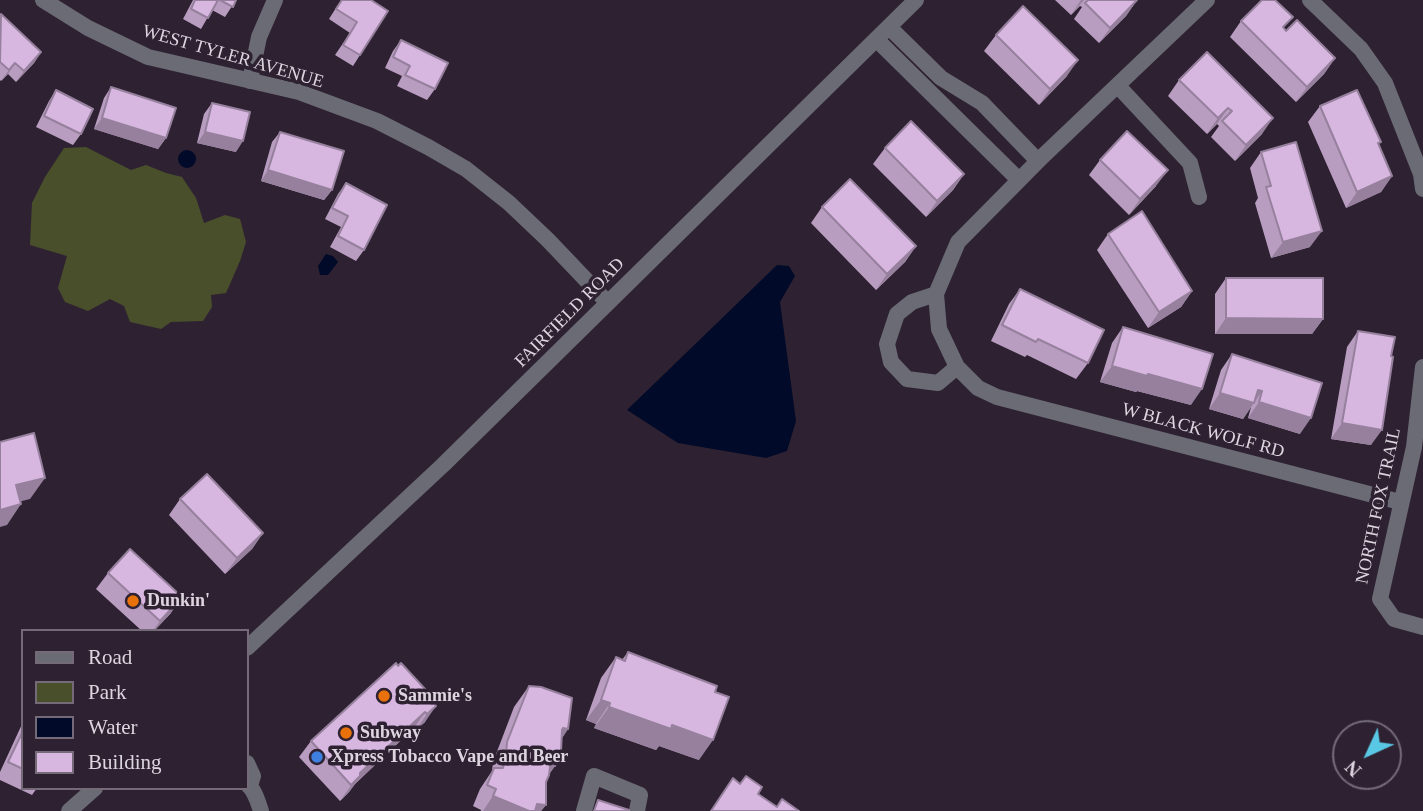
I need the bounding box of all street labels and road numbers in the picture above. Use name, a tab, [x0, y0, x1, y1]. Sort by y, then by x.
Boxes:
street label: WEST TYLER AVENUE	[140, 21, 326, 93]
street label: FAIRFIELD ROAD	[511, 254, 629, 372]
street label: W BLACK WOLF RD	[1119, 399, 1287, 463]
street label: NORTH FOX TRAIL	[1352, 426, 1406, 586]

